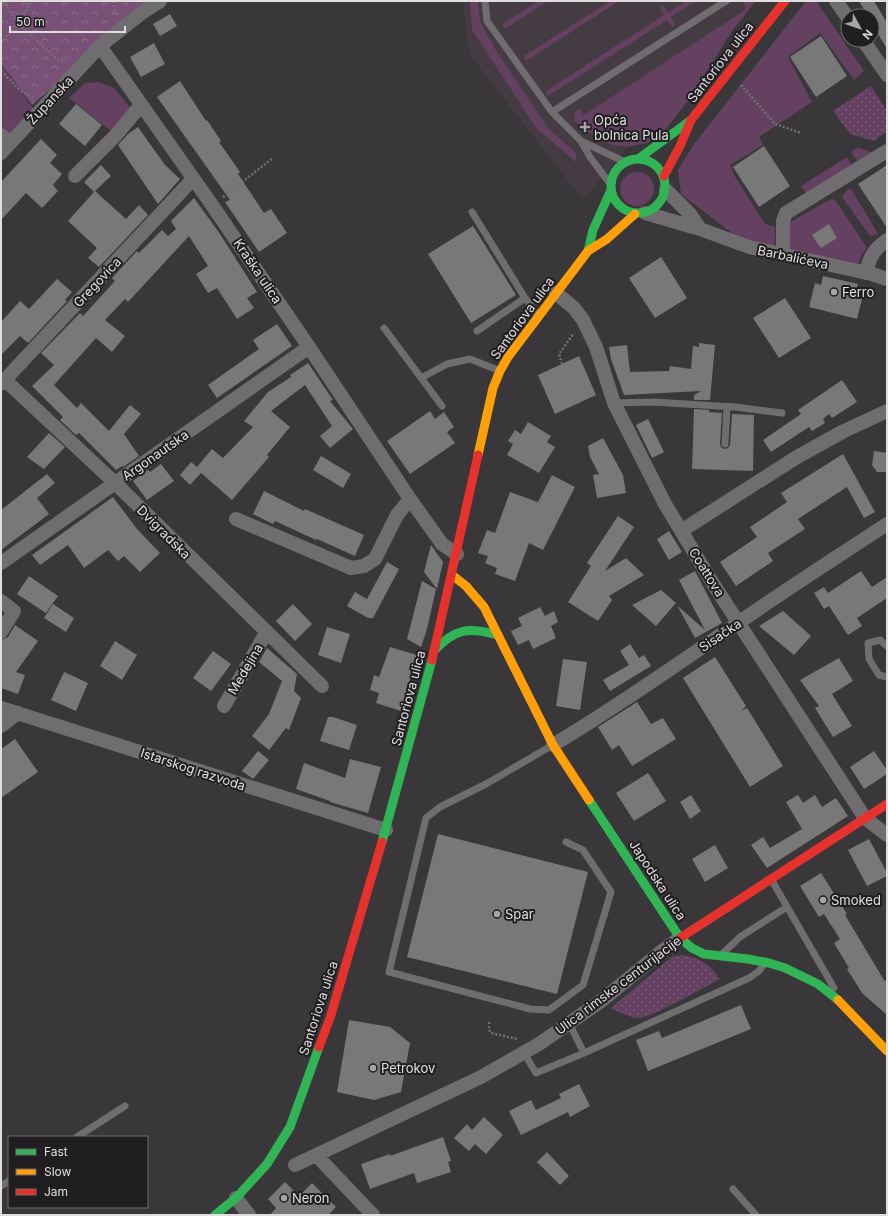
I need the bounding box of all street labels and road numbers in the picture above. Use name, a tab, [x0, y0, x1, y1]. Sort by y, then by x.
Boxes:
street label: Santoriova ulica	[684, 18, 756, 106]
street label: Županska	[24, 73, 76, 127]
street label: Kraška ulica	[230, 236, 286, 306]
street label: Barbalićeva	[756, 242, 830, 272]
street label: Gregovica	[70, 254, 124, 310]
street label: Santoriova ulica	[487, 274, 557, 362]
street label: Argonautska	[119, 426, 191, 484]
street label: Dvigradska	[134, 502, 194, 562]
street label: Coattova	[686, 544, 728, 600]
street label: Sisačka	[696, 615, 744, 655]
street label: Medejina	[224, 641, 266, 697]
street label: Santoriova ulica	[388, 649, 428, 747]
street label: Istarskog razvoda	[138, 744, 248, 794]
street label: Japodska ulica	[626, 837, 690, 923]
street label: Ulica rimske centurijacije	[552, 932, 684, 1038]
street label: Santoriova ulica	[295, 959, 341, 1057]

